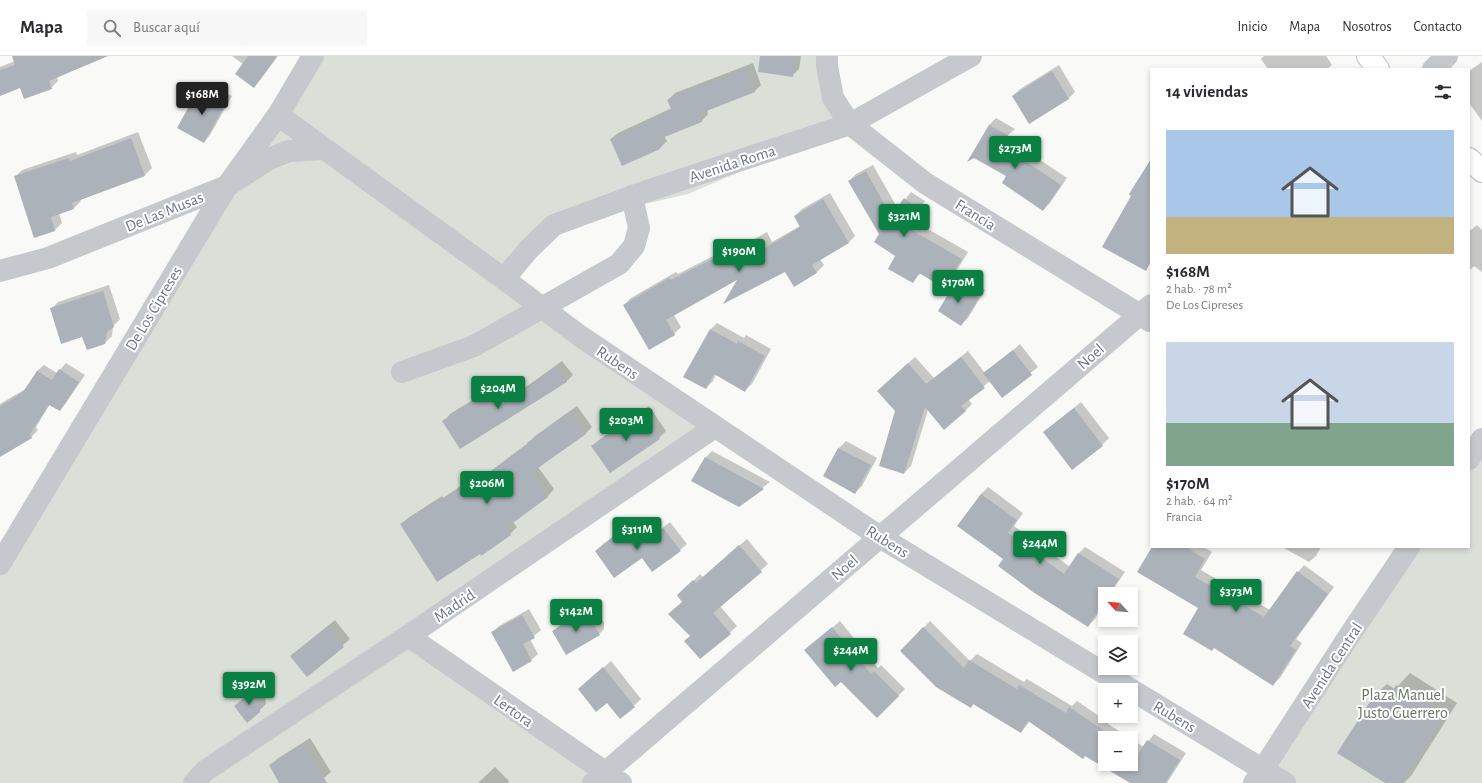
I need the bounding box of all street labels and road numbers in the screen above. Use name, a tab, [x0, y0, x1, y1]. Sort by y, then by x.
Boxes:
street label: Avenida Roma	[687, 143, 777, 185]
street label: De Las Musas	[123, 189, 206, 235]
street label: Francia	[952, 196, 998, 233]
street label: De Los Cipreses	[123, 264, 185, 353]
street label: Noel	[1074, 341, 1107, 373]
street label: Rubens	[594, 343, 641, 383]
street label: Rubens	[864, 523, 911, 561]
street label: Noel	[828, 552, 861, 584]
street label: Madrid	[431, 586, 478, 625]
street label: Avenida Central	[1298, 620, 1365, 711]
street label: Lertora	[491, 692, 536, 730]
street label: Rubens	[1150, 698, 1199, 736]

